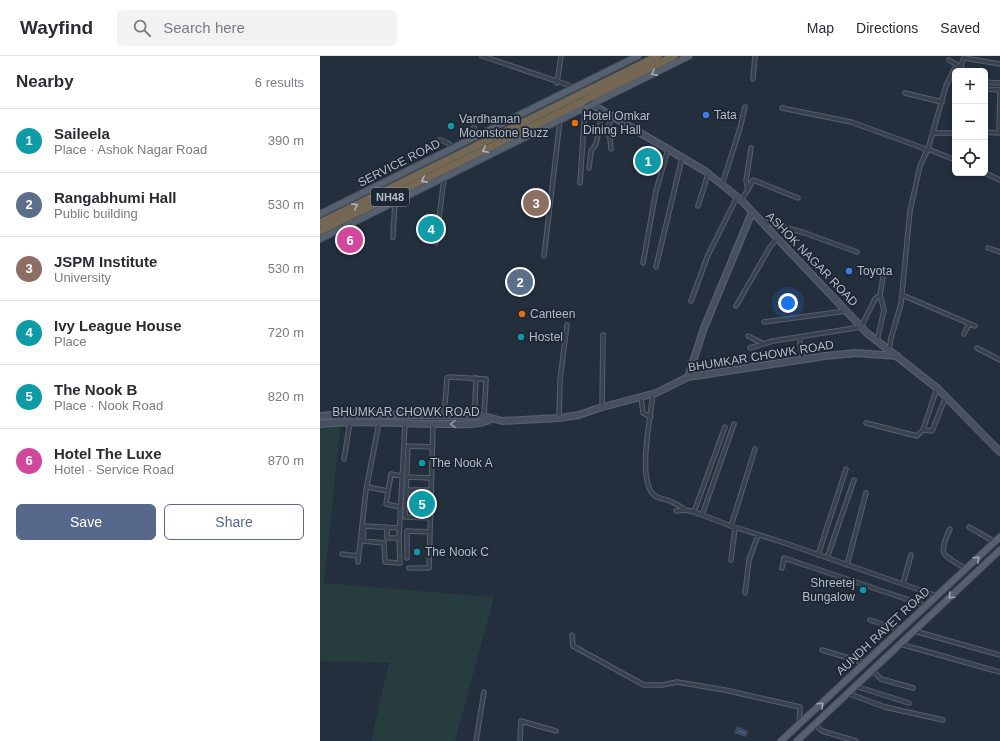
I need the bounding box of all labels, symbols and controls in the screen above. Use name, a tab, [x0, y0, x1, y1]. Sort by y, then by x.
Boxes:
search box	[117, 10, 397, 46]
text: Wayfind	[20, 17, 93, 38]
icon: search	[131, 17, 153, 39]
text: Search here	[163, 19, 245, 36]
text: Map	[807, 20, 834, 36]
text: Directions	[856, 20, 918, 36]
text: Saved	[940, 20, 980, 36]
one-way arrow	[651, 68, 658, 76]
map controls	[952, 68, 988, 176]
button: +	[952, 68, 988, 104]
text: Nearby	[16, 72, 74, 91]
text: 6 results	[255, 75, 304, 90]
button: −	[952, 104, 988, 140]
place label: Tata	[714, 108, 737, 122]
place label: Hotel Omkar Dining Hall	[583, 109, 650, 137]
marker: Tata	[701, 110, 711, 120]
place label: Vardhaman Moonstone Buzz	[459, 112, 548, 140]
marker: Hotel Omkar Dining Hall	[570, 118, 580, 128]
marker: Vardhaman Moonstone Buzz	[446, 121, 456, 131]
text: Saileela	[54, 125, 110, 142]
text: 1	[25, 133, 33, 148]
text: 390 m	[268, 133, 304, 148]
street label: SERVICE ROAD	[356, 136, 443, 190]
button: locate	[952, 140, 988, 176]
text: Place · Ashok Nagar Road	[54, 142, 207, 157]
one-way arrow	[481, 145, 489, 153]
pin: 1	[635, 146, 661, 176]
one-way arrow	[421, 175, 428, 183]
road number: NH48	[371, 188, 409, 206]
pin: 3	[523, 188, 549, 218]
text: Rangabhumi Hall	[54, 189, 177, 206]
text: 2	[25, 197, 33, 212]
text: 530 m	[268, 197, 304, 212]
one-way arrow	[351, 203, 358, 211]
text: Public building	[54, 206, 138, 221]
street label: ASHOK NAGAR ROAD	[763, 209, 861, 309]
pin: 4	[418, 214, 444, 244]
pin: 6	[337, 225, 363, 255]
text: JSPM Institute	[54, 253, 157, 270]
text: 3	[25, 261, 33, 276]
text: 530 m	[268, 261, 304, 276]
place label: Toyota	[857, 264, 893, 278]
marker: Toyota	[844, 266, 854, 276]
pin: 2	[507, 267, 533, 297]
text: University	[54, 270, 111, 285]
your location	[778, 293, 798, 313]
place label: Canteen	[530, 307, 575, 321]
marker: Canteen	[517, 309, 527, 319]
text: Ivy League House	[54, 317, 182, 334]
text: 4	[25, 325, 33, 340]
text: 720 m	[268, 325, 304, 340]
place label: Hostel	[529, 330, 563, 344]
marker: Hostel	[516, 332, 526, 342]
text: Place	[54, 334, 87, 349]
street label: BHUMKAR CHOWK ROAD	[687, 338, 835, 374]
text: The Nook B	[54, 381, 137, 398]
text: 5	[25, 389, 33, 404]
text: 820 m	[268, 389, 304, 404]
text: Place · Nook Road	[54, 398, 163, 413]
street label: BHUMKAR CHOWK ROAD	[332, 405, 480, 419]
one-way arrow	[450, 420, 456, 428]
text: Hotel The Luxe	[54, 445, 162, 462]
text: 6	[25, 453, 33, 468]
text: 870 m	[268, 453, 304, 468]
place label: The Nook A	[430, 456, 493, 470]
marker: The Nook A	[417, 458, 427, 468]
text: Hotel · Service Road	[54, 462, 174, 477]
pin: 5	[409, 489, 435, 519]
button: Save	[16, 504, 156, 540]
button: Share	[164, 504, 304, 540]
place label: The Nook C	[425, 545, 489, 559]
marker: The Nook C	[412, 547, 422, 557]
one-way arrow	[972, 557, 979, 564]
place label: Shreetej Bungalow	[802, 576, 855, 604]
street label: AUNDH RAVET ROAD	[833, 584, 933, 678]
marker: Shreetej Bungalow	[858, 585, 868, 595]
one-way arrow	[948, 591, 956, 599]
one-way arrow	[816, 703, 823, 710]

